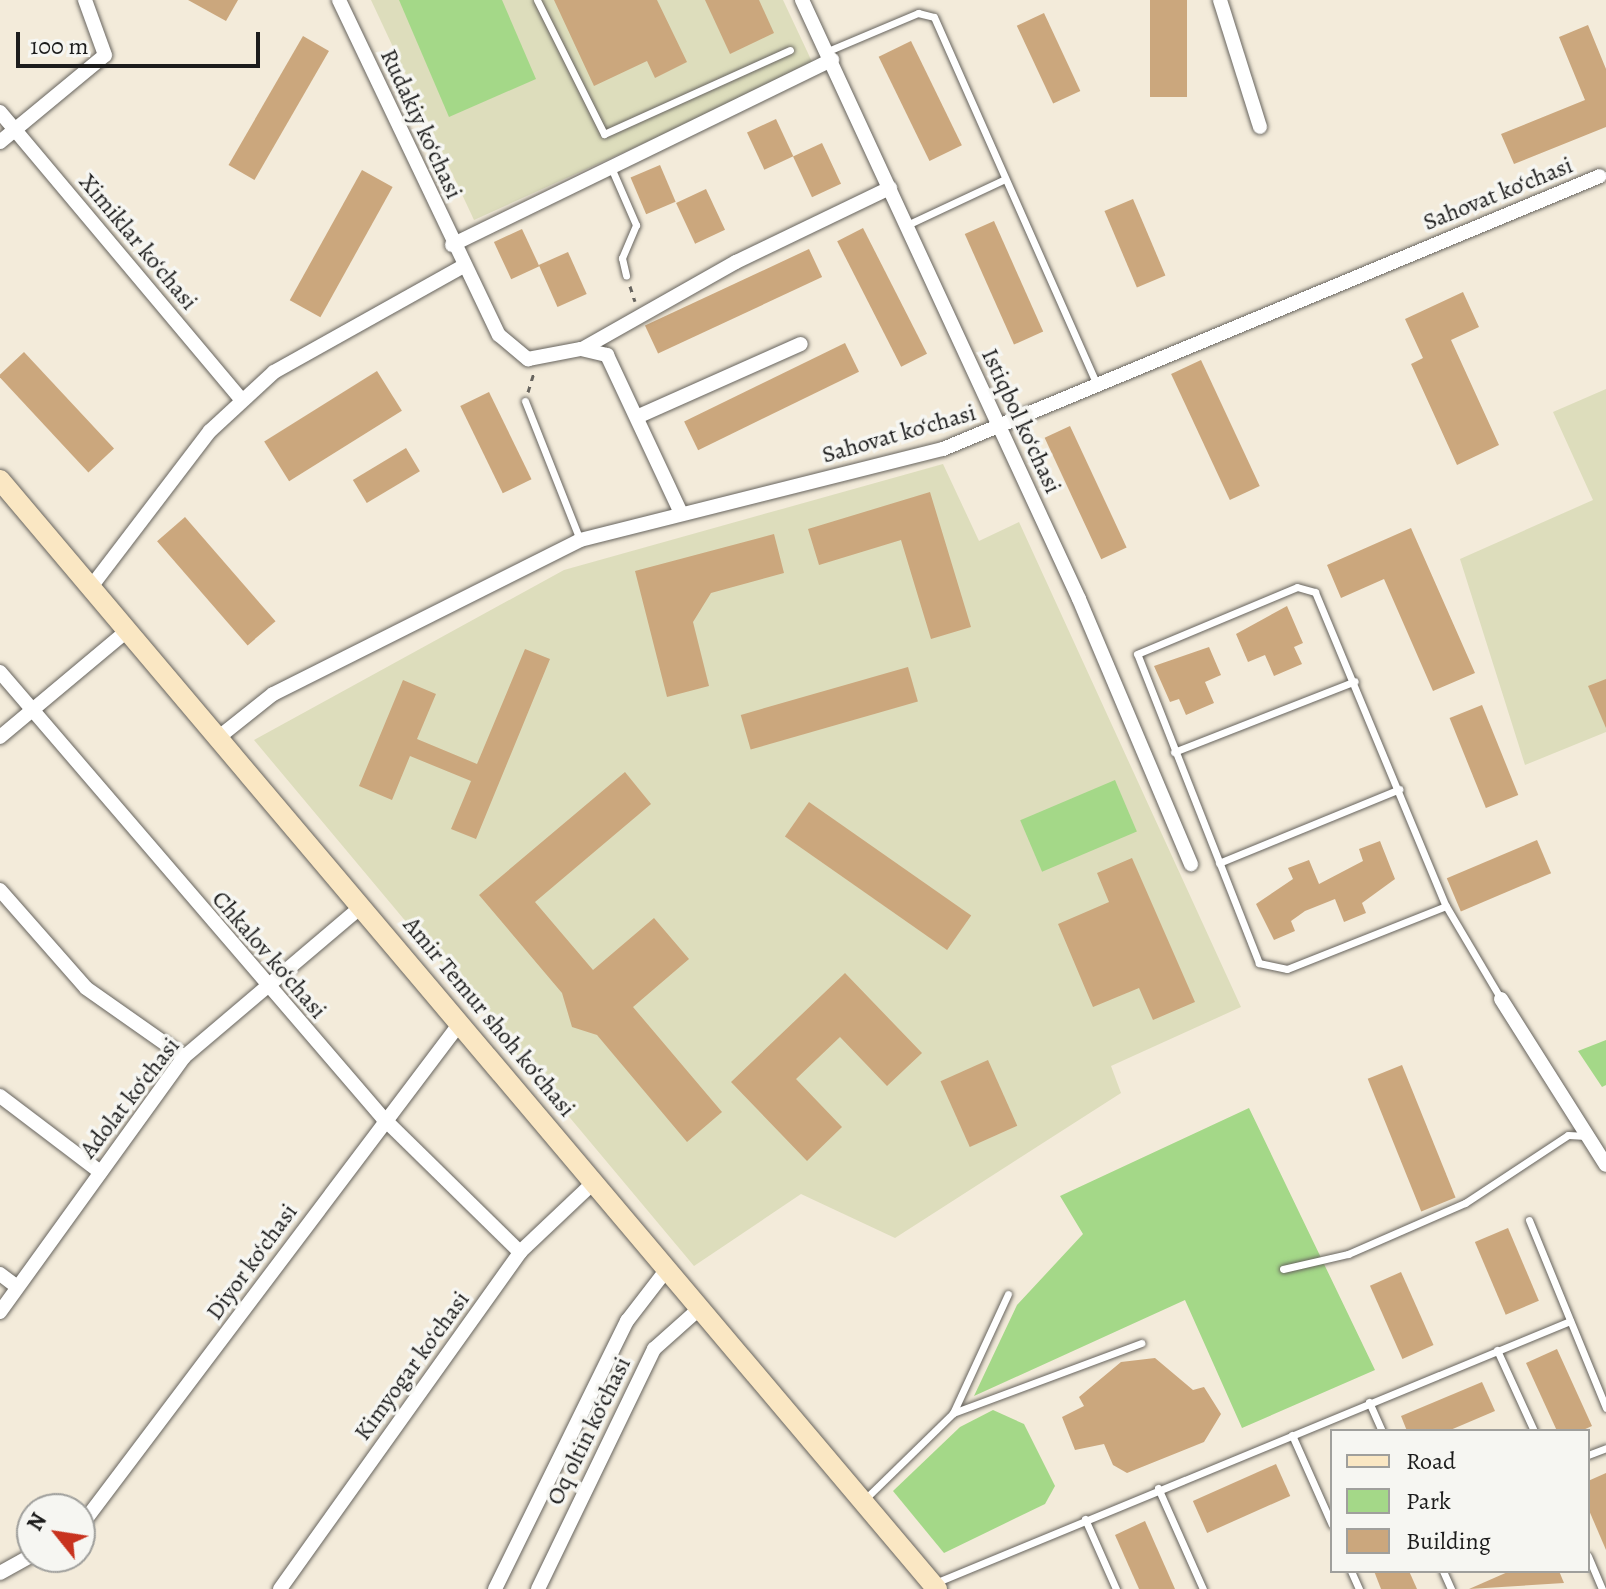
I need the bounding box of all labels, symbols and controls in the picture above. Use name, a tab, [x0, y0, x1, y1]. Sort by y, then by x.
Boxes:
scale bar	[20, 16, 264, 66]
text: 100 m	[30, 30, 89, 62]
street label: Rudakiy ko‘chasi	[374, 45, 468, 203]
street label: Sahovat ko‘chasi	[1419, 151, 1577, 237]
street label: Ximiklar ko‘chasi	[73, 168, 203, 316]
street label: Istiqbol ko‘chasi	[975, 344, 1067, 498]
street label: Sahovat ko‘chasi	[819, 398, 979, 470]
street label: Chkalov ko‘chasi	[206, 885, 332, 1025]
street label: Amir Temur shoh ko‘chasi	[397, 911, 581, 1123]
street label: Adolat ko‘chasi	[74, 1032, 186, 1164]
street label: Diyor ko‘chasi	[200, 1198, 304, 1326]
street label: Kimyogar ko‘chasi	[348, 1286, 476, 1446]
street label: Oq oltin ko‘chasi	[541, 1352, 637, 1510]
legend	[1330, 1429, 1590, 1573]
text: Road	[1406, 1445, 1456, 1477]
text: Park	[1406, 1485, 1451, 1517]
north arrow	[16, 1493, 96, 1573]
text: N	[20, 1508, 54, 1536]
text: Building	[1406, 1525, 1491, 1557]

